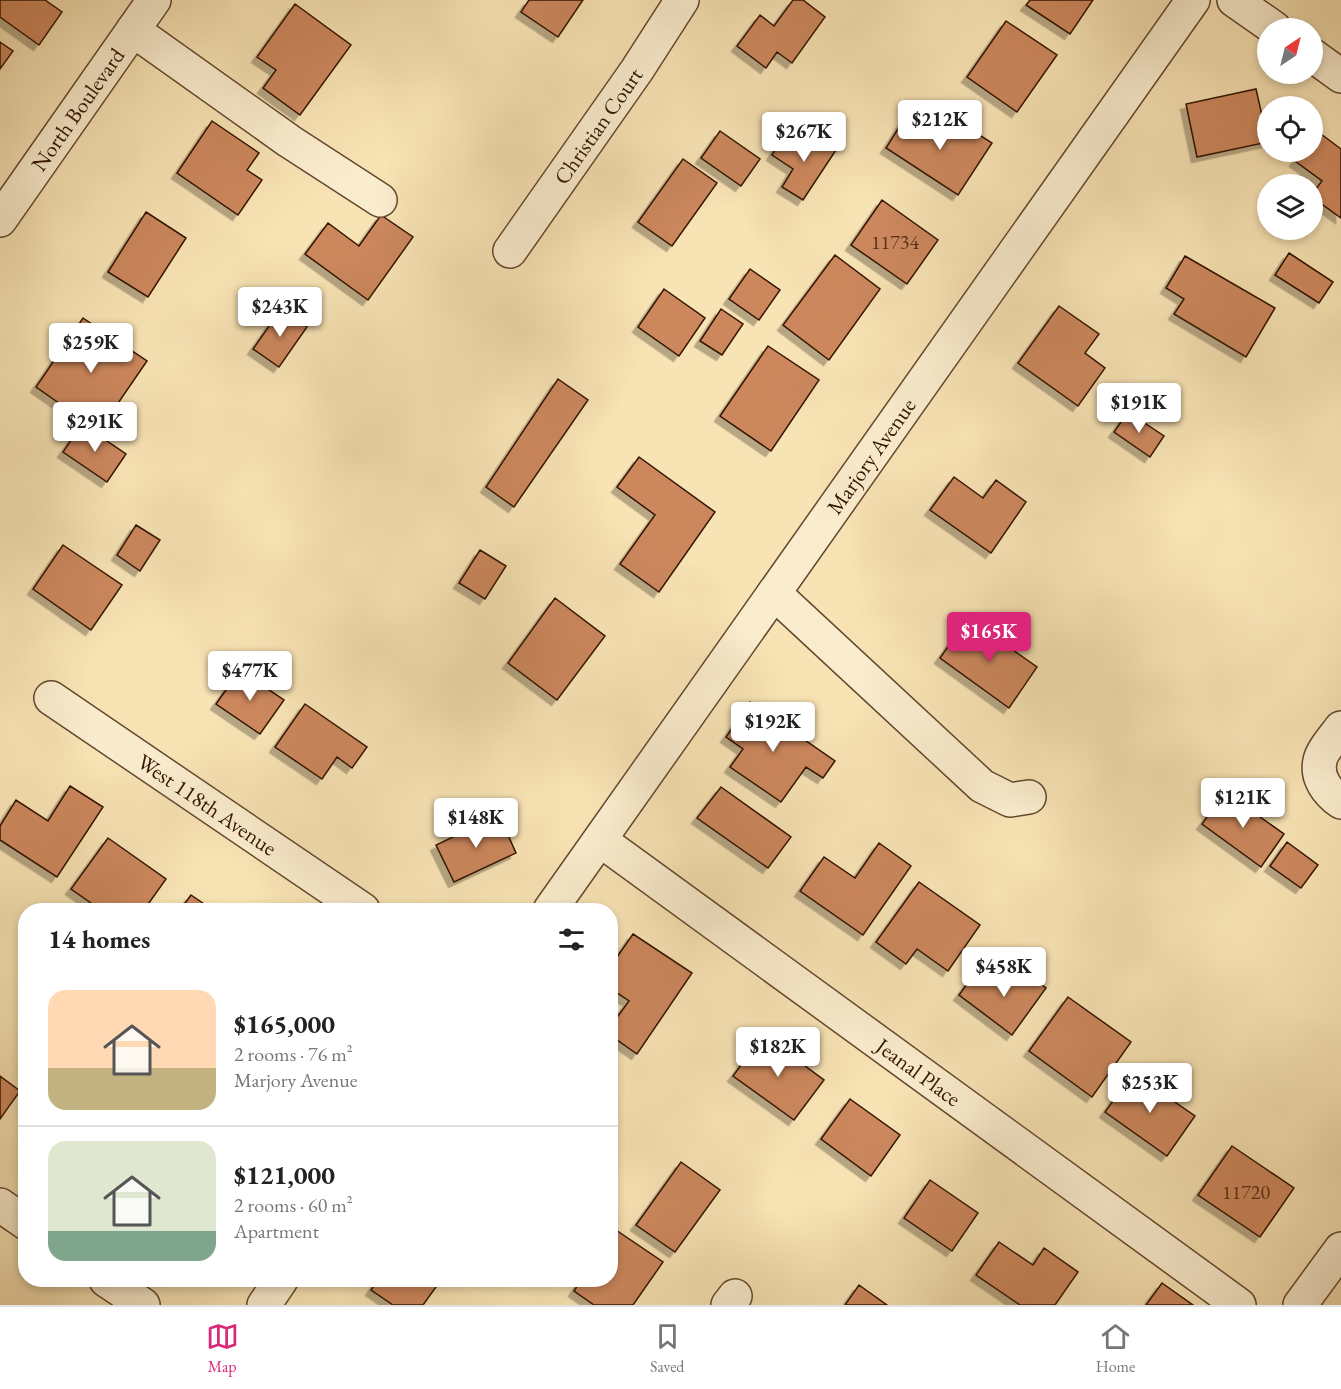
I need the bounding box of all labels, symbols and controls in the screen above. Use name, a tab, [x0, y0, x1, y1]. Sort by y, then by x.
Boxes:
north arrow	[1257, 18, 1323, 84]
map controls	[1257, 18, 1323, 240]
street label: North Boulevard	[24, 41, 131, 177]
street label: Christian Court	[547, 62, 649, 190]
button: locate	[1257, 96, 1323, 162]
pin: $212K	[898, 100, 982, 151]
text: $212K	[912, 106, 968, 132]
pin: $267K	[762, 112, 846, 163]
text: $267K	[776, 118, 832, 144]
button: layers	[1257, 174, 1323, 240]
house number: 11734	[871, 229, 919, 255]
pin: $243K	[238, 287, 322, 338]
text: $243K	[252, 293, 308, 319]
pin: $259K	[49, 323, 133, 374]
text: $259K	[63, 329, 119, 355]
pin: $191K	[1097, 383, 1181, 434]
text: $191K	[1111, 389, 1167, 415]
street label: Marjory Avenue	[820, 392, 922, 520]
pin: $291K	[53, 402, 137, 453]
text: $291K	[67, 408, 123, 434]
pin: $165K	[947, 612, 1031, 663]
text: $165K	[961, 618, 1017, 644]
pin: $477K	[208, 651, 292, 702]
text: $477K	[222, 657, 278, 683]
pin: $192K	[731, 702, 815, 753]
text: $192K	[745, 708, 801, 734]
street label: West 118th Avenue	[132, 747, 283, 862]
pin: $121K	[1201, 778, 1285, 829]
text: $121K	[1215, 784, 1271, 810]
pin: $148K	[434, 798, 518, 849]
text: $148K	[448, 804, 504, 830]
text: 14 homes	[48, 922, 150, 956]
icon: filters	[555, 923, 588, 956]
pin: $458K	[962, 947, 1046, 998]
text: $458K	[976, 953, 1032, 979]
text: $165,000	[234, 1007, 335, 1041]
icon: home	[96, 1014, 168, 1086]
pin: $182K	[736, 1027, 820, 1078]
street label: Jeanal Place	[869, 1030, 967, 1113]
text: $182K	[750, 1033, 806, 1059]
text: 2 rooms · 76 m²	[234, 1041, 353, 1067]
pin: $253K	[1108, 1063, 1192, 1114]
text: Marjory Avenue	[234, 1067, 358, 1093]
text: $253K	[1122, 1069, 1178, 1095]
text: $121,000	[234, 1158, 335, 1192]
icon: home	[96, 1165, 168, 1237]
house number: 11720	[1222, 1179, 1270, 1205]
text: 2 rooms · 60 m²	[234, 1192, 353, 1218]
text: Apartment	[234, 1218, 319, 1244]
tab: Map	[206, 1320, 239, 1377]
tab: Saved	[650, 1320, 684, 1377]
tab: Home	[1096, 1320, 1135, 1377]

